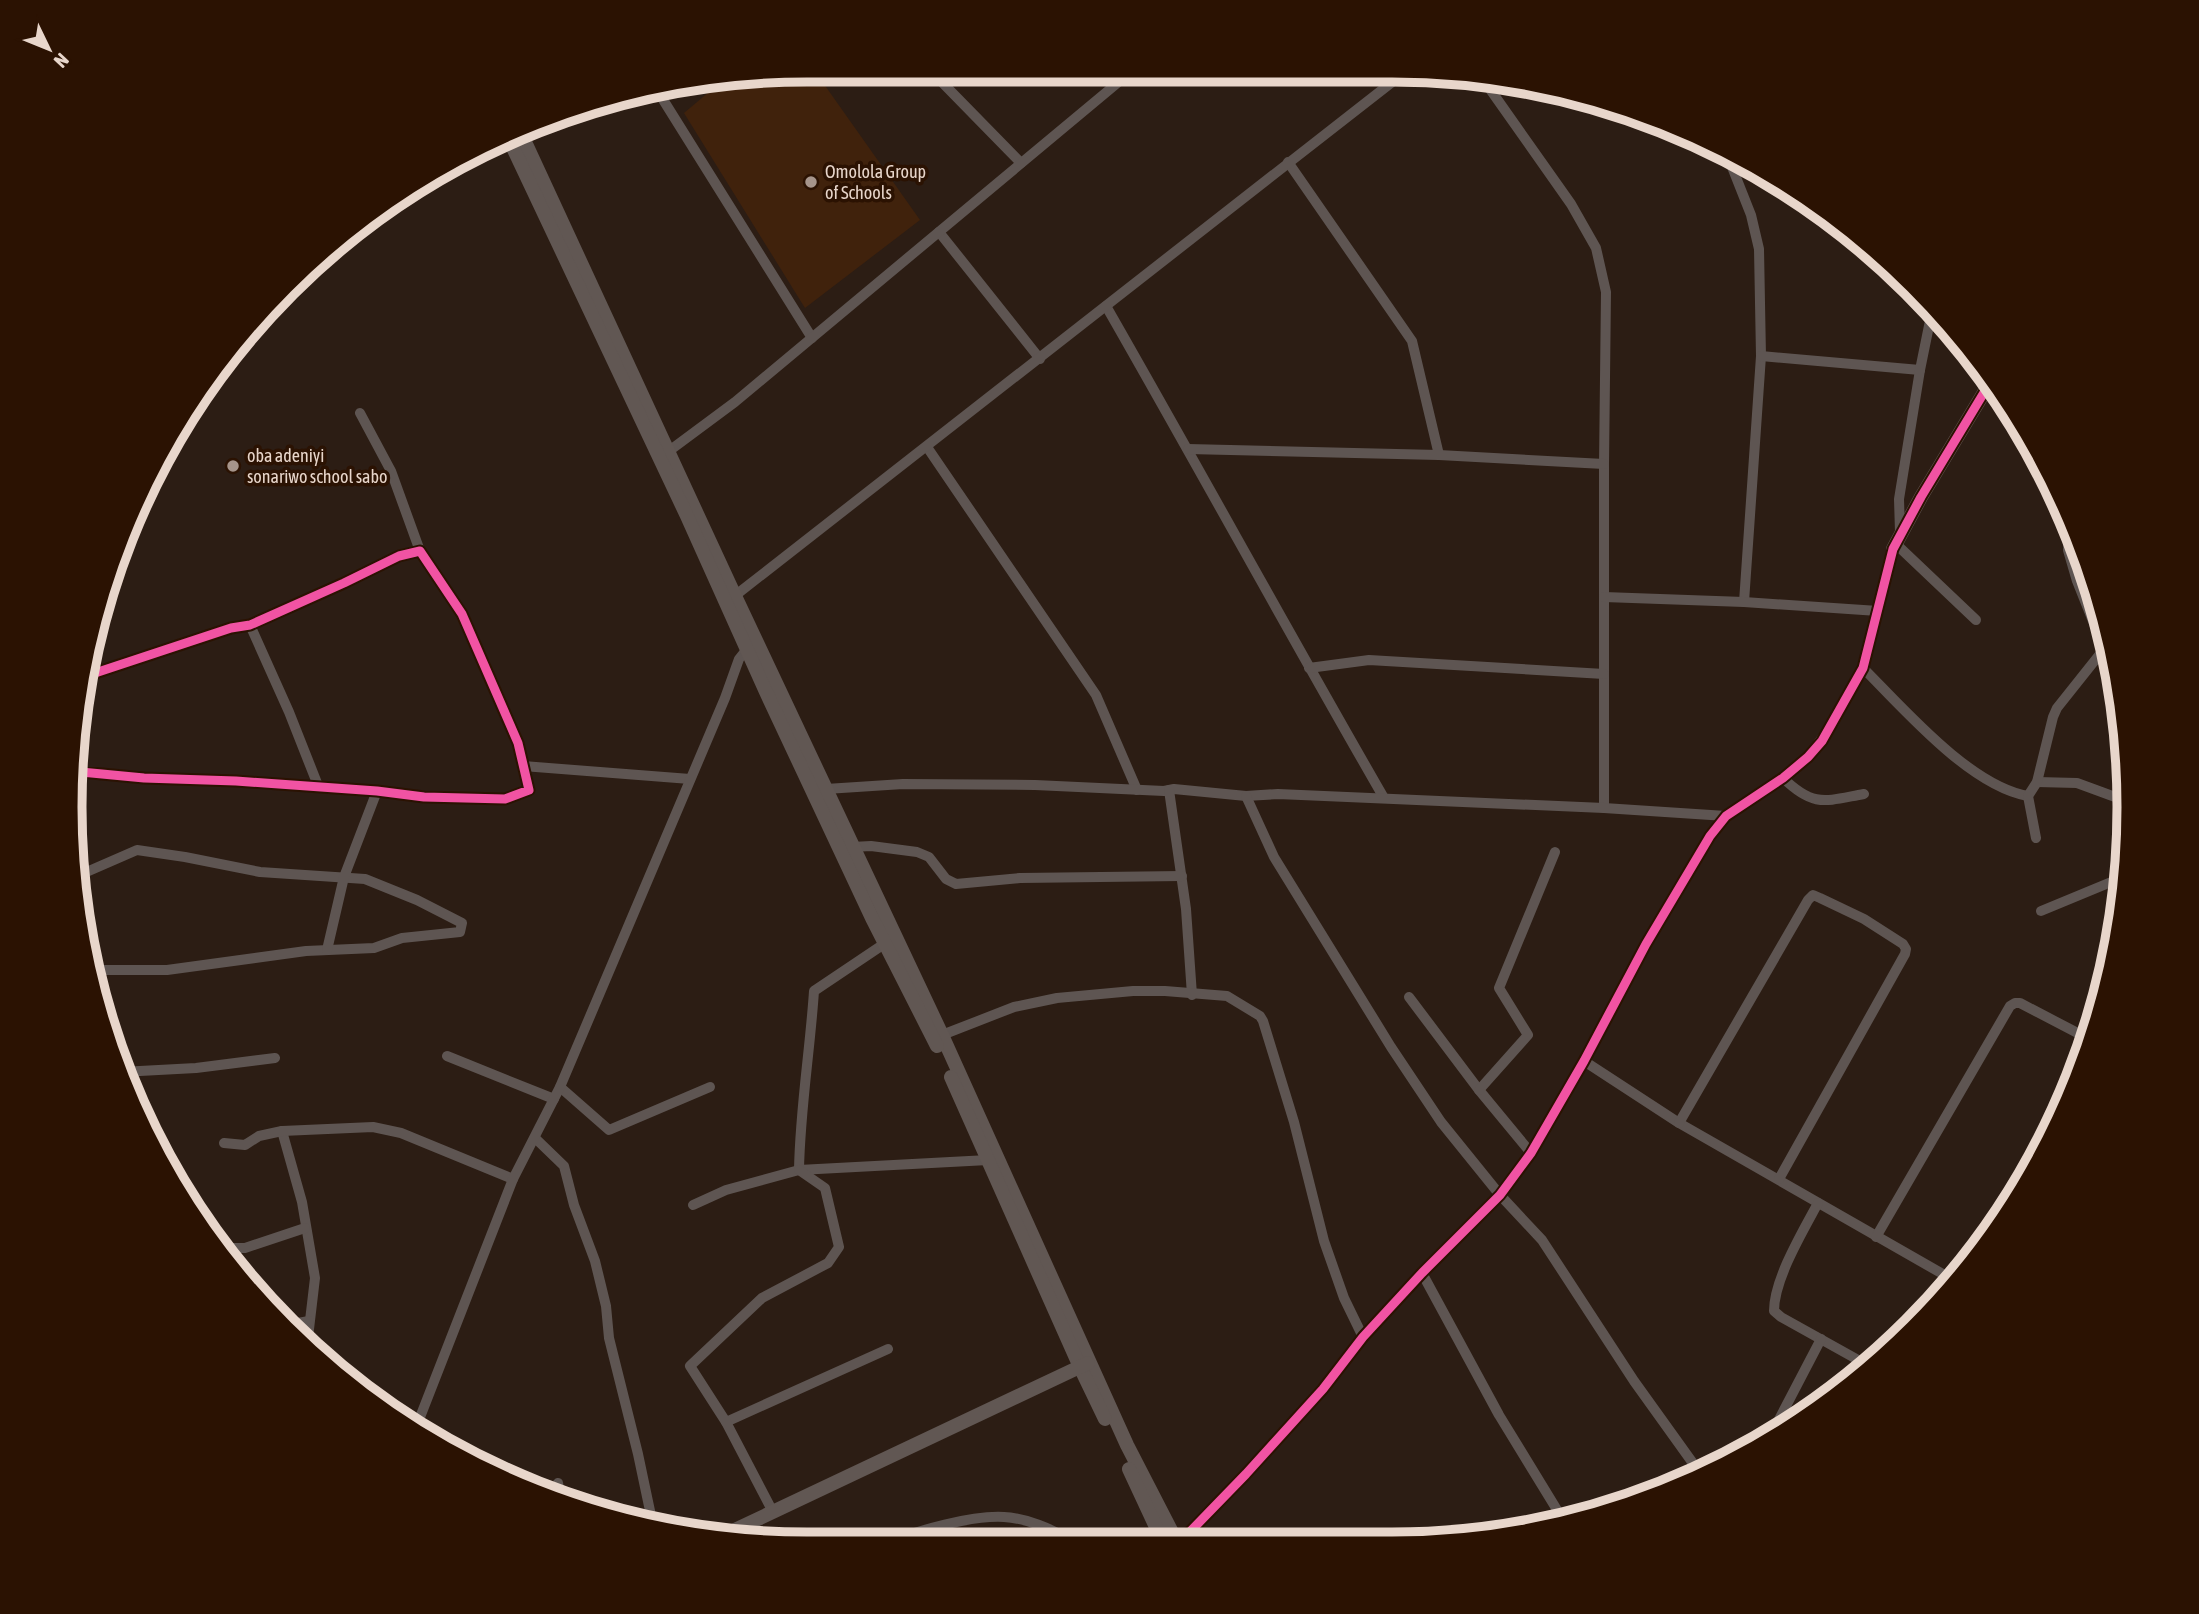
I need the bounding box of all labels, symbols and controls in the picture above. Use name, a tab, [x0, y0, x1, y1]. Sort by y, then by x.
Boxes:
north arrow	[14, 14, 84, 84]
text: N	[50, 49, 73, 72]
place label: Omolola Group of Schools	[825, 161, 926, 203]
marker: Omolola Group of Schools	[803, 174, 819, 190]
place label: oba adeniyi sonariwo school sabo	[247, 445, 387, 487]
marker: oba adeniyi sonariwo school sabo	[225, 458, 241, 474]

